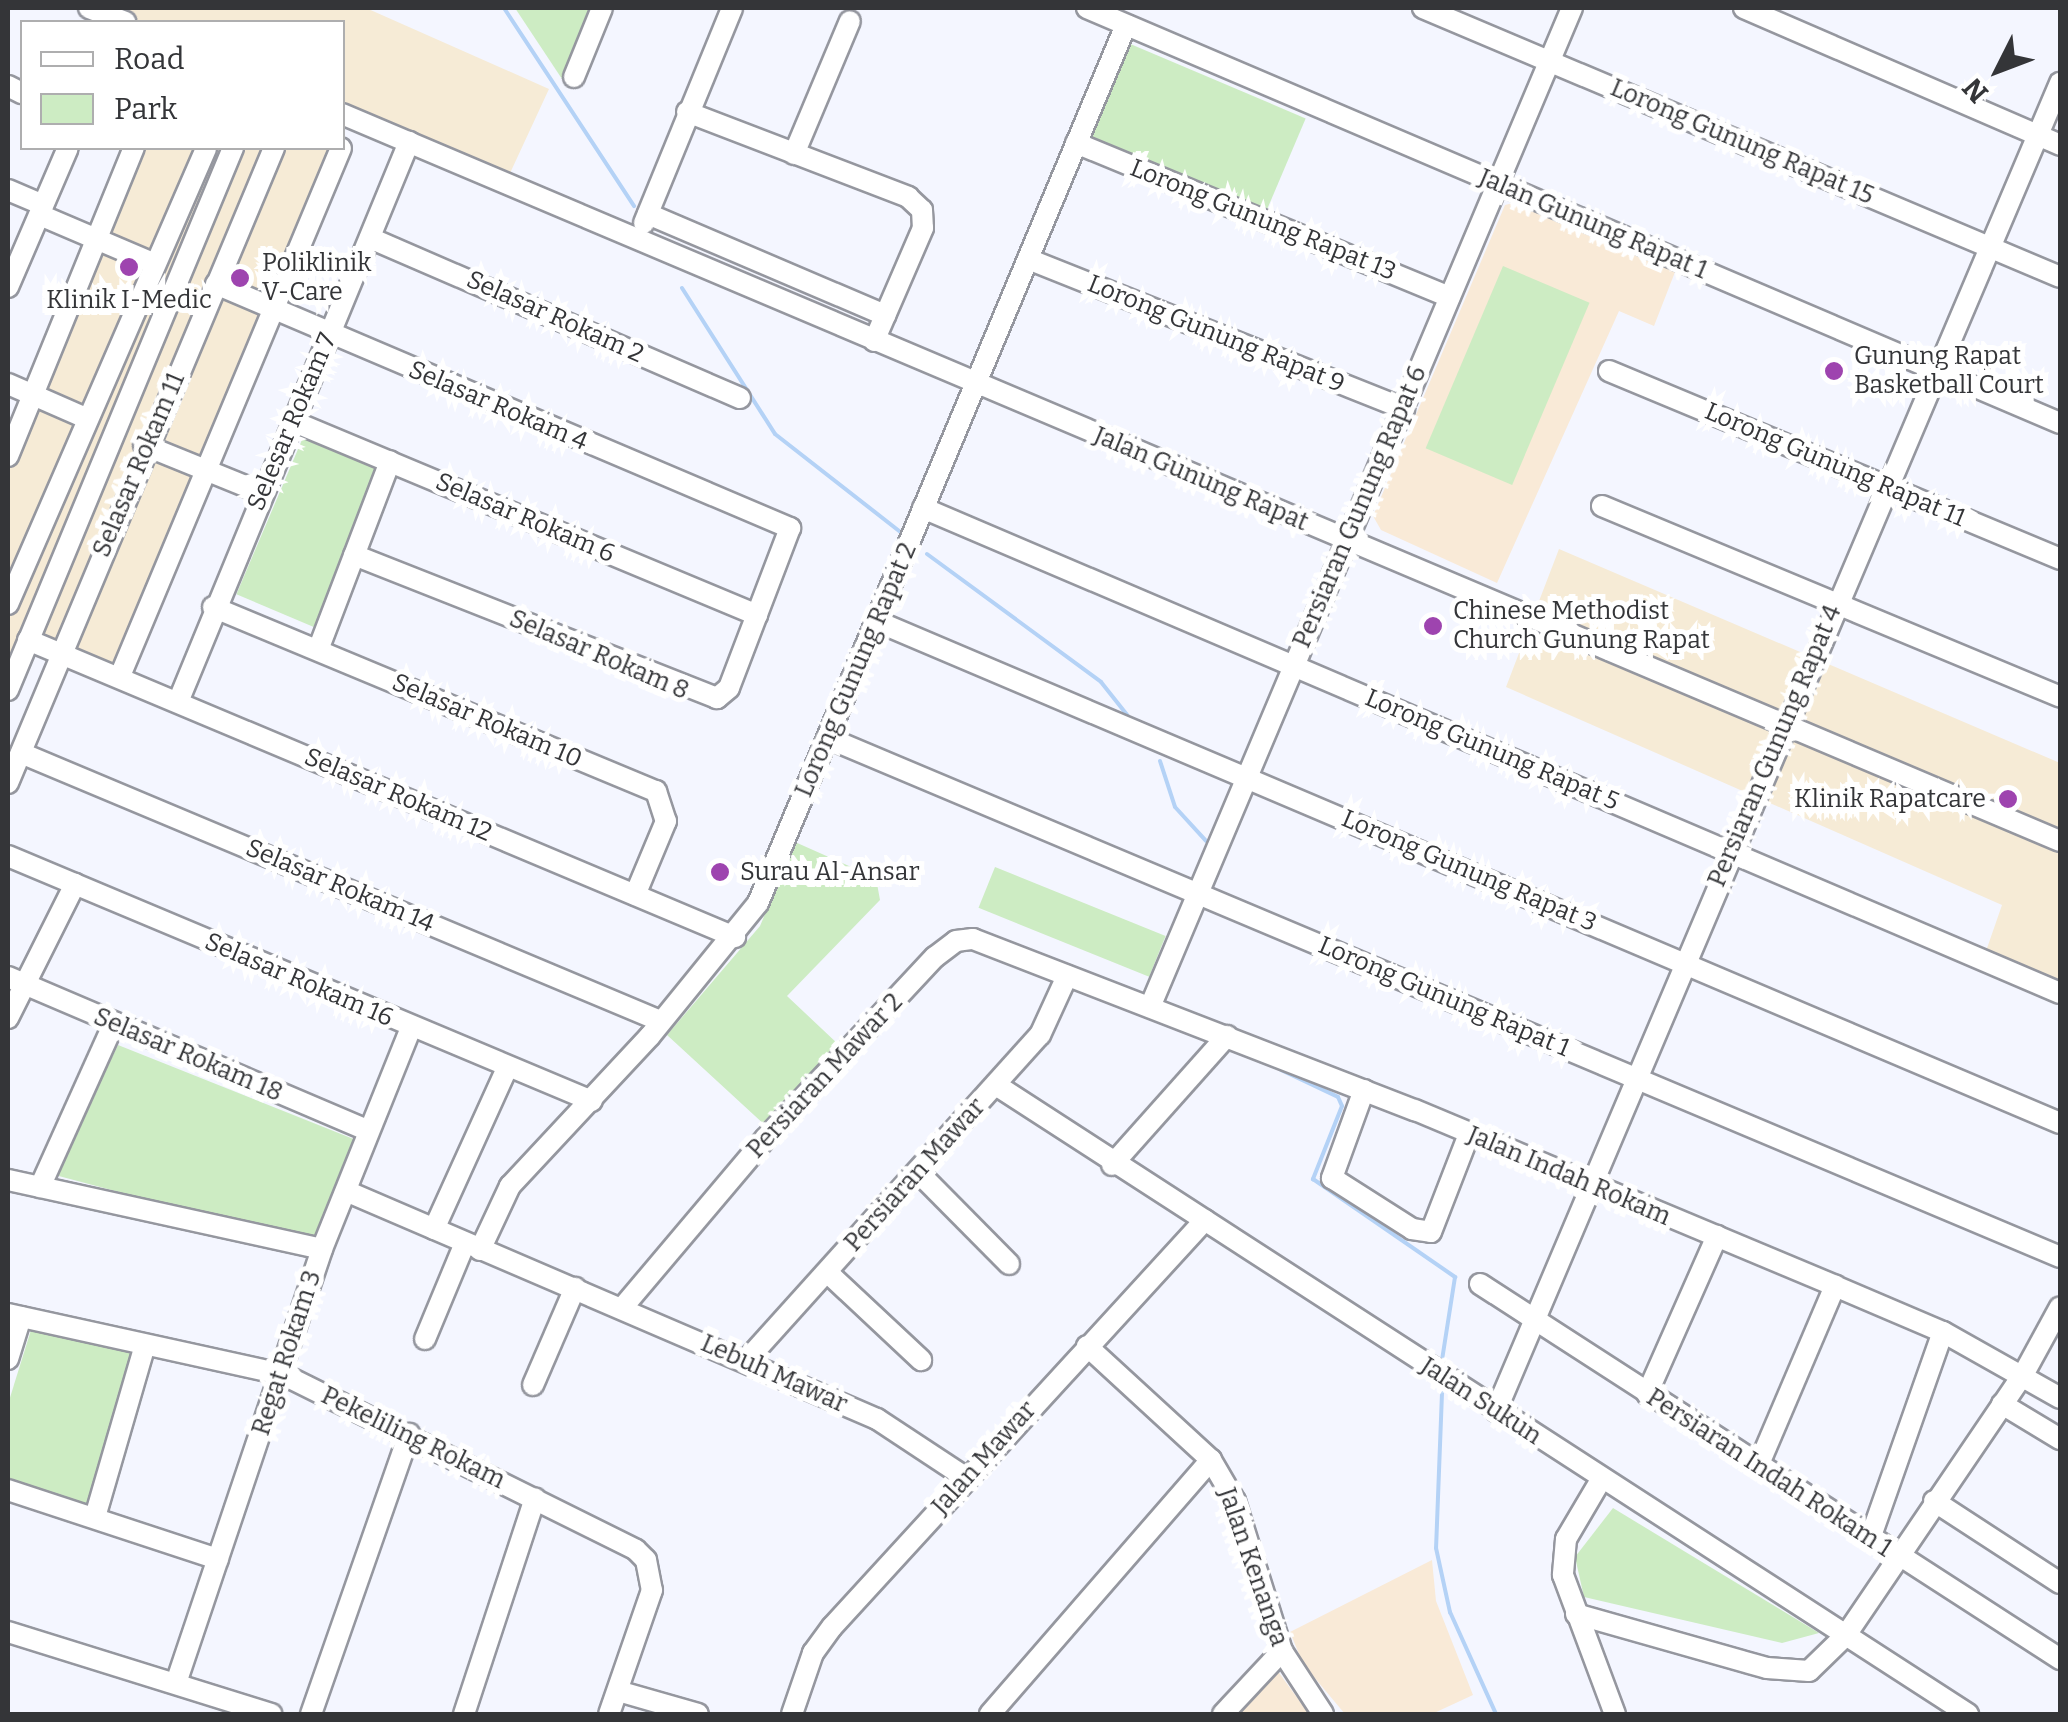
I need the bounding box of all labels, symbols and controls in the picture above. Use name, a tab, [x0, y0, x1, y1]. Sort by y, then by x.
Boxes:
legend	[20, 20, 345, 150]
north arrow	[1948, 20, 2048, 120]
text: Road	[114, 41, 185, 77]
text: N	[1956, 71, 1995, 109]
street label: Lorong Gunung Rapat 15	[1606, 73, 1878, 211]
text: Park	[114, 91, 177, 127]
street label: Lorong Gunung Rapat 13	[1126, 153, 1400, 287]
street label: Jalan Gunung Rapat 1	[1474, 162, 1712, 286]
place label: Poliklinik V-Care	[262, 249, 371, 308]
marker: Klinik I-Medic	[116, 254, 142, 280]
marker: Poliklinik V-Care	[227, 265, 253, 291]
street label: Selasar Rokam 2	[462, 265, 648, 369]
street label: Lorong Gunung Rapat 9	[1083, 269, 1349, 399]
place label: Klinik I-Medic	[46, 285, 212, 315]
street label: Selesar Rokam 7	[241, 329, 343, 515]
place label: Gunung Rapat Basketball Court	[1854, 342, 2044, 401]
street label: Selasar Rokam 4	[404, 355, 592, 457]
marker: Gunung Rapat Basketball Court	[1823, 360, 1845, 382]
street label: Persiaran Gunung Rapat 6	[1287, 362, 1433, 652]
street label: Selasar Rokam 11	[87, 368, 191, 562]
street label: Lorong Gunung Rapat 11	[1700, 397, 1970, 533]
street label: Jalan Gunung Rapat	[1089, 420, 1313, 538]
street label: Selasar Rokam 6	[431, 467, 619, 569]
street label: Lorong Gunung Rapat 2	[789, 538, 923, 802]
place label: Chinese Methodist Church Gunung Rapat	[1453, 597, 1710, 656]
street label: Persiaran Gunung Rapat 4	[1702, 601, 1848, 891]
street label: Selasar Rokam 8	[505, 604, 693, 706]
marker: Chinese Methodist Church Gunung Rapat	[1422, 615, 1444, 637]
street label: Selasar Rokam 10	[388, 668, 586, 774]
street label: Lorong Gunung Rapat 5	[1361, 683, 1623, 817]
street label: Selasar Rokam 12	[300, 742, 496, 848]
place label: Klinik Rapatcare	[1794, 784, 1986, 814]
marker: Klinik Rapatcare	[1995, 786, 2021, 812]
street label: Lorong Gunung Rapat 3	[1337, 804, 1601, 938]
street label: Selasar Rokam 14	[241, 833, 439, 939]
place label: Surau Al-Ansar	[740, 857, 920, 887]
marker: Surau Al-Ansar	[709, 861, 731, 883]
street label: Selasar Rokam 16	[200, 927, 398, 1033]
street label: Lorong Gunung Rapat 1	[1314, 930, 1574, 1064]
street label: Persiaran Mawar 2	[741, 987, 909, 1165]
street label: Selasar Rokam 18	[89, 1002, 287, 1108]
street label: Persiaran Mawar	[838, 1092, 992, 1258]
street label: Jalan Indah Rokam	[1463, 1120, 1675, 1232]
street label: Regat Rokam 3	[246, 1267, 328, 1439]
street label: Lebuh Mawar	[696, 1328, 852, 1420]
street label: Jalan Sukun	[1415, 1351, 1547, 1451]
street label: Pekeliling Rokam	[316, 1381, 510, 1495]
street label: Persiaran Indah Rokam 1	[1641, 1382, 1897, 1564]
street label: Jalan Mawar	[925, 1395, 1043, 1521]
street label: Jalan Kenanga	[1212, 1484, 1294, 1650]

